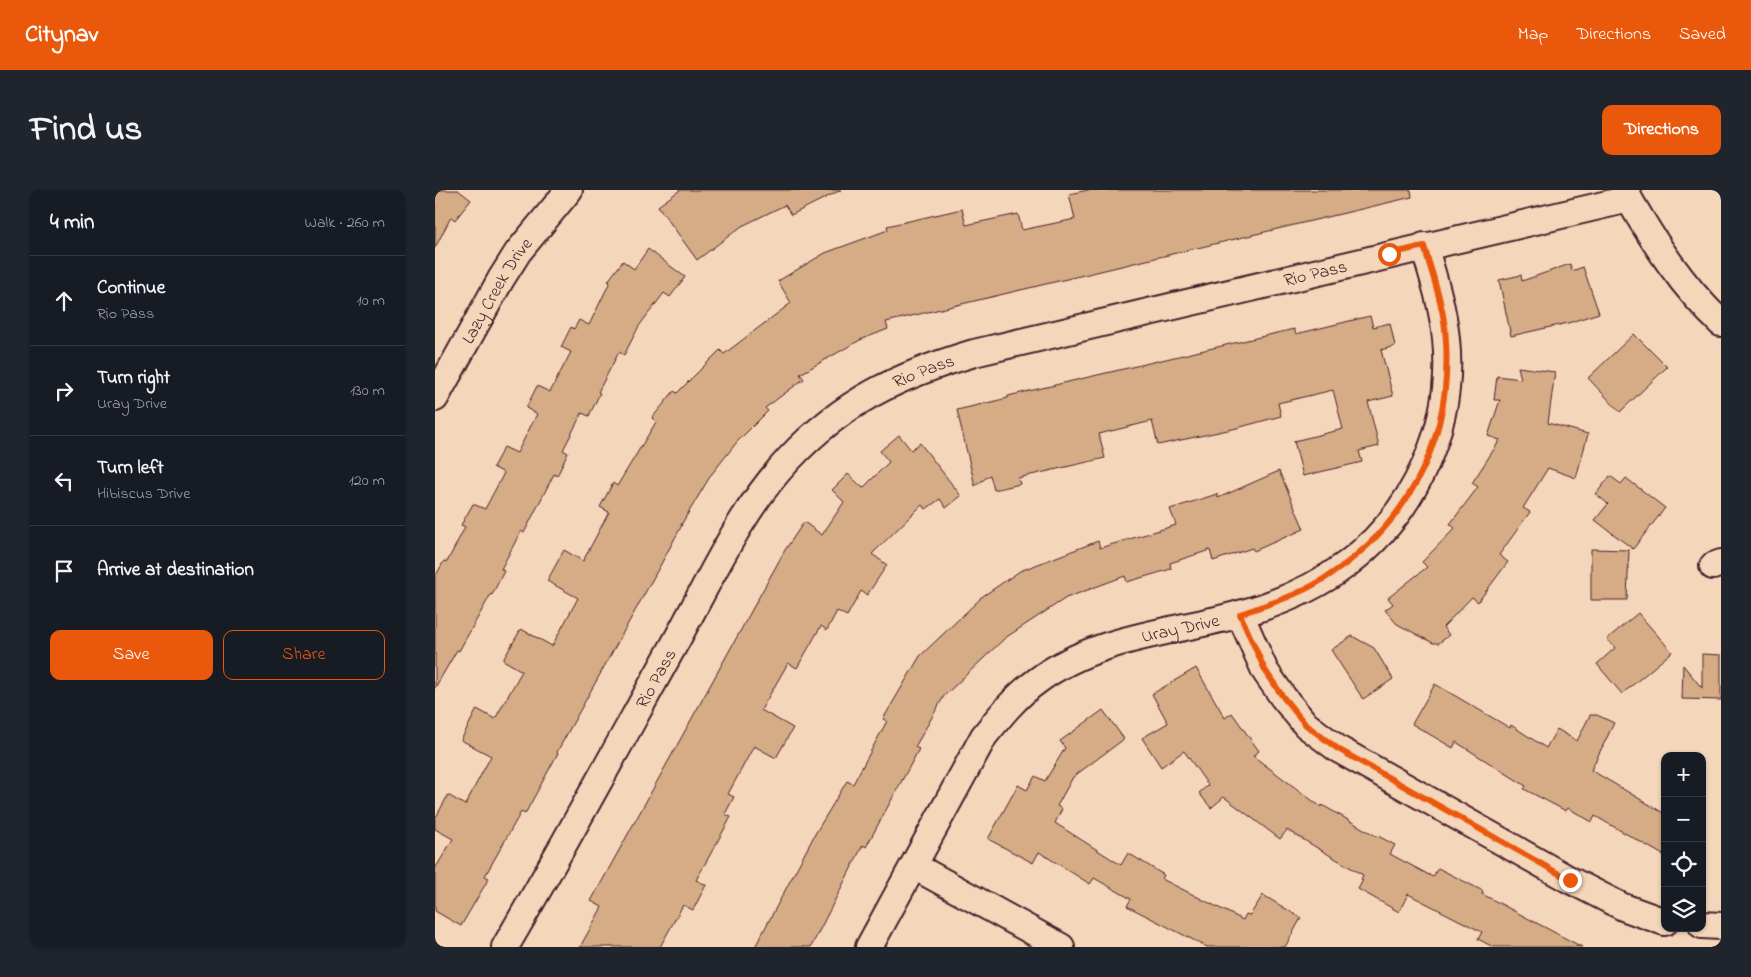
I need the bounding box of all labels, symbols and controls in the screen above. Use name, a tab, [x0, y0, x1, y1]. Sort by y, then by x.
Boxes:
text: Citynav	[25, 18, 98, 53]
text: Map	[1518, 22, 1548, 48]
text: Directions	[1576, 22, 1651, 48]
text: Saved	[1679, 22, 1726, 48]
text: Find us	[30, 105, 142, 156]
button: Directions	[1602, 105, 1721, 155]
text: 4 min	[50, 208, 94, 238]
text: Walk · 260 m	[305, 211, 385, 235]
street label: Lazy Creek Drive	[456, 232, 540, 349]
route start	[1378, 243, 1401, 266]
street label: Rio Pass	[1281, 255, 1350, 295]
text: Continue	[97, 275, 165, 302]
icon: ahead	[50, 287, 78, 315]
text: 10 m	[357, 289, 385, 313]
text: Rio Pass	[97, 302, 154, 326]
street label: Rio Pass	[889, 349, 958, 396]
text: Turn right	[97, 365, 170, 392]
icon: right	[50, 377, 78, 405]
text: 130 m	[350, 379, 385, 403]
text: Uray Drive	[97, 392, 167, 416]
text: Turn left	[97, 455, 164, 482]
icon: left	[50, 467, 78, 495]
text: 120 m	[349, 469, 385, 493]
text: Hibiscus Drive	[97, 482, 190, 506]
icon: arrive	[50, 557, 78, 585]
text: Arrive at destination	[97, 557, 254, 584]
street label: Uray Drive	[1139, 609, 1223, 651]
button: Save	[50, 630, 213, 680]
button: Share	[223, 630, 385, 680]
street label: Rio Pass	[630, 645, 684, 714]
map controls	[1661, 752, 1706, 932]
button: +	[1661, 752, 1706, 797]
button: −	[1661, 797, 1706, 842]
button: locate	[1661, 842, 1706, 887]
route end	[1559, 869, 1582, 892]
button: layers	[1661, 887, 1706, 932]

